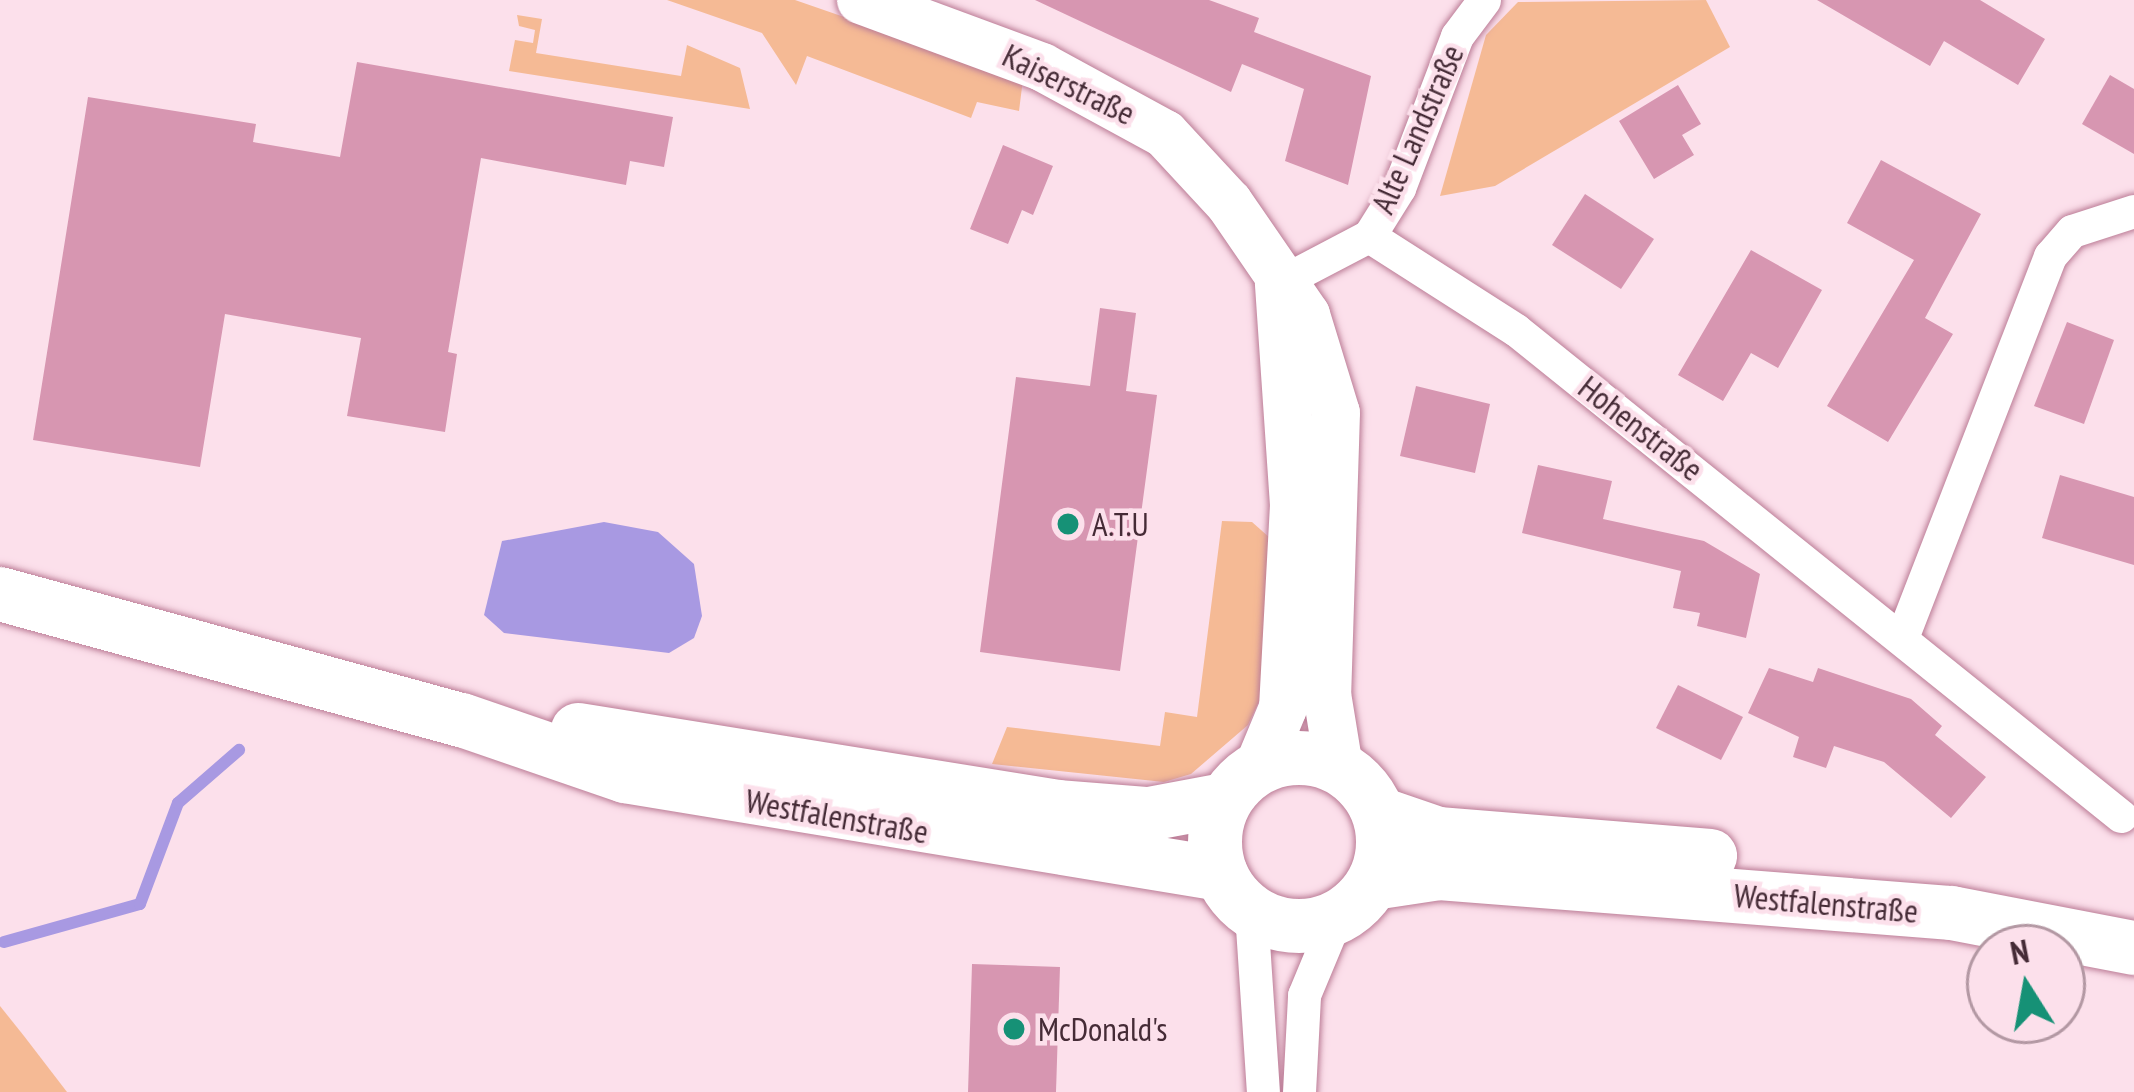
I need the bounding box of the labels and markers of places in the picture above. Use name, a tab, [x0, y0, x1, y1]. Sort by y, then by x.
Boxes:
place label: A.T.U	[1092, 504, 1149, 544]
marker: A.T.U	[1055, 511, 1081, 537]
place label: McDonald's	[1038, 1009, 1167, 1049]
marker: McDonald's	[1001, 1016, 1027, 1042]

